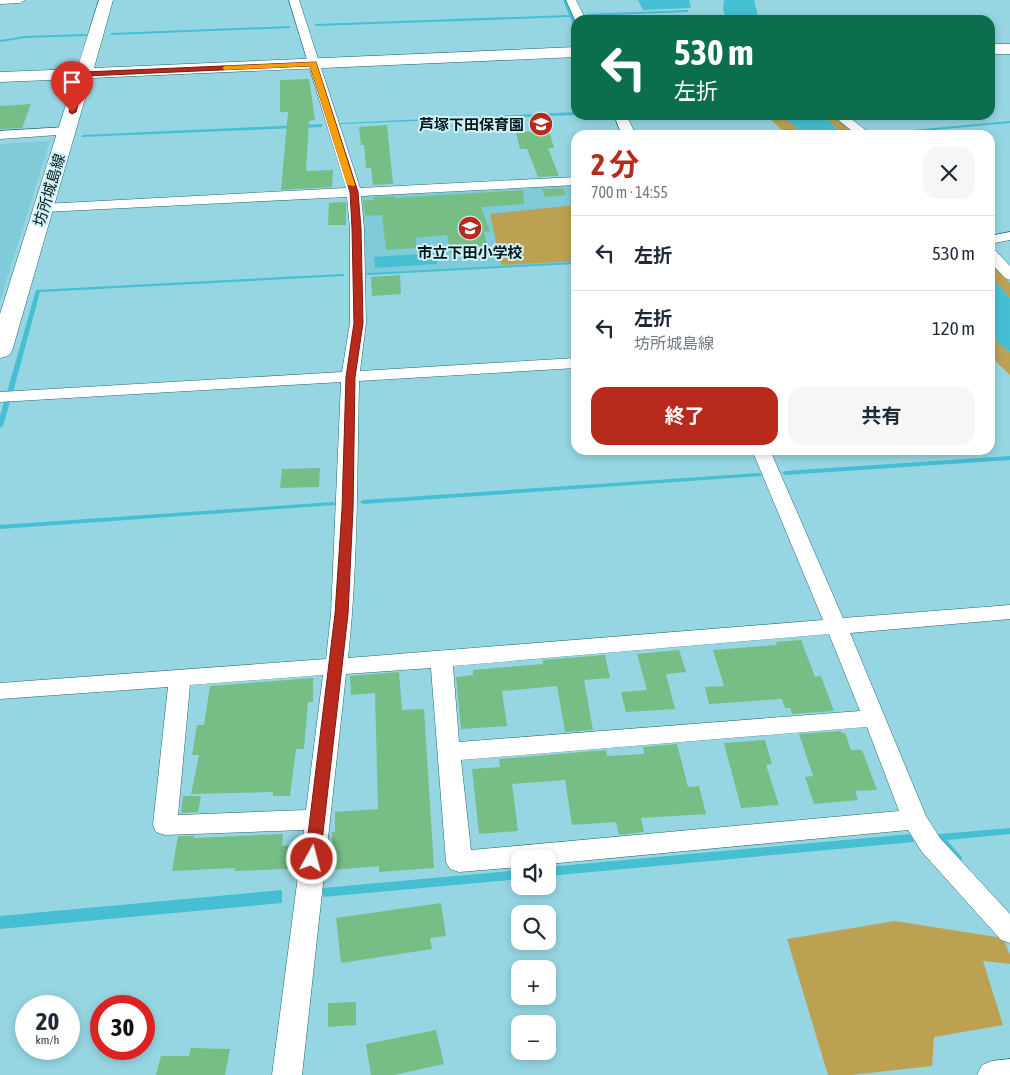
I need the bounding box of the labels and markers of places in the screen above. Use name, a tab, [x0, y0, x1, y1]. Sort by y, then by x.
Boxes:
pin	[51, 61, 93, 112]
school or university icon: 芦塚下田保育園	[528, 111, 554, 137]
place label: 芦塚下田保育園	[419, 116, 524, 133]
school or university icon: 市立下田小学校	[457, 215, 483, 241]
place label: 市立下田小学校	[417, 244, 523, 261]

